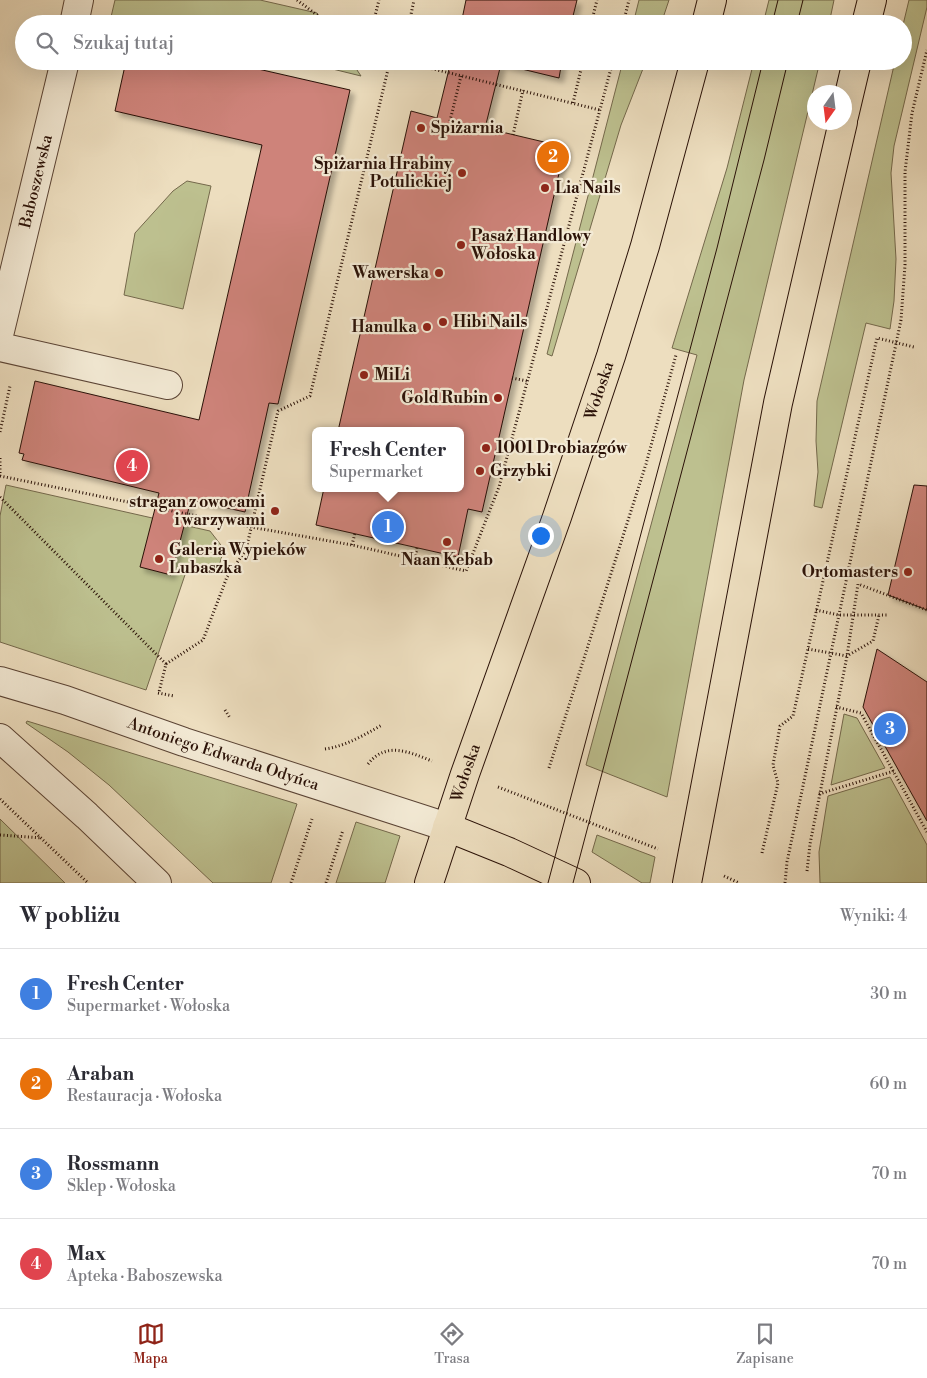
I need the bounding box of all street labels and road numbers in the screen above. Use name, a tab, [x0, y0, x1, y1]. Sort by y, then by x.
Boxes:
street label: Baboszewska	[15, 132, 57, 231]
street label: Wołoska	[580, 358, 619, 423]
street label: Antoniego Edwarda Odyńca	[124, 713, 323, 795]
street label: Wołoska	[446, 740, 485, 806]

